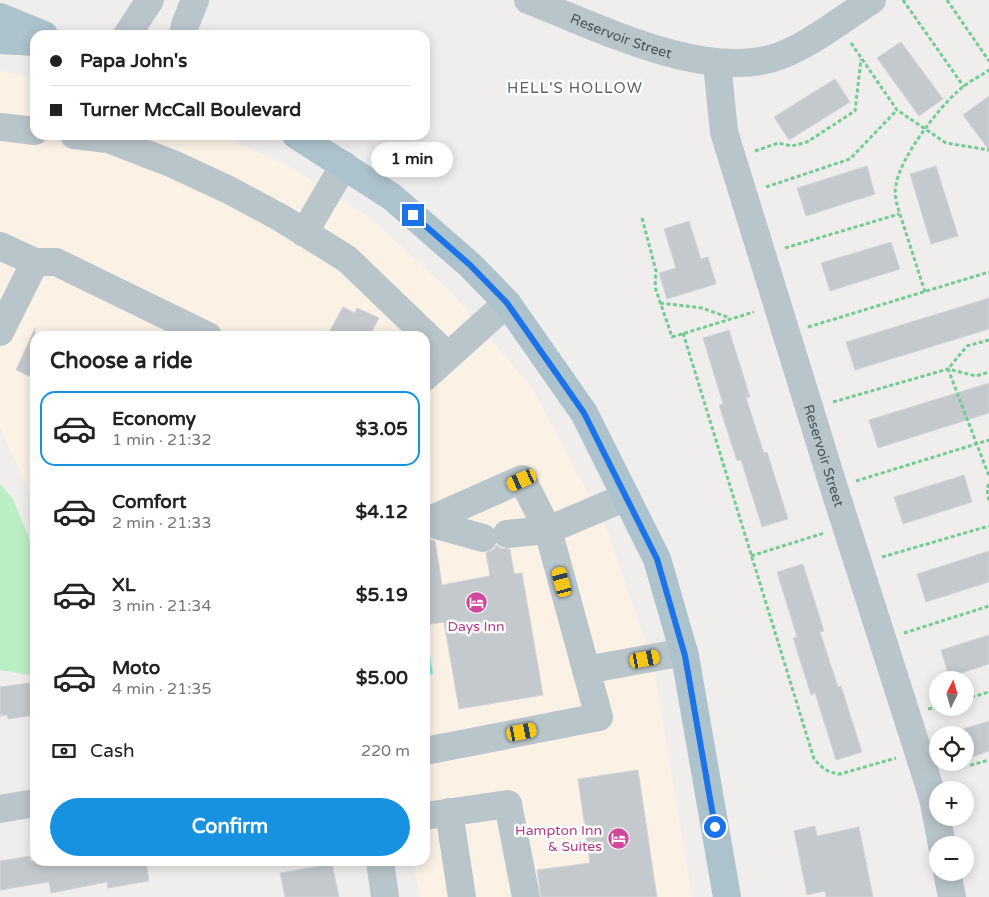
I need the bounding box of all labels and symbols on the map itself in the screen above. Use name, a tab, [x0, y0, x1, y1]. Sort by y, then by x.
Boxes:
street label: Reservoir Street	[568, 10, 674, 62]
district label: HELL'S HOLLOW	[507, 79, 643, 97]
callout: 1 min	[372, 142, 454, 178]
route end	[402, 204, 424, 226]
street label: Reservoir Street	[800, 402, 848, 510]
car	[505, 467, 538, 493]
car	[550, 566, 573, 598]
hotel icon: Days Inn	[464, 591, 488, 615]
place label: Days Inn	[448, 618, 504, 635]
car	[628, 649, 661, 669]
north arrow	[929, 671, 974, 716]
car	[505, 722, 538, 742]
route start	[704, 816, 726, 838]
place label: Hampton Inn & Suites	[515, 822, 602, 855]
hotel icon: Hampton Inn & Suites	[606, 826, 630, 850]

